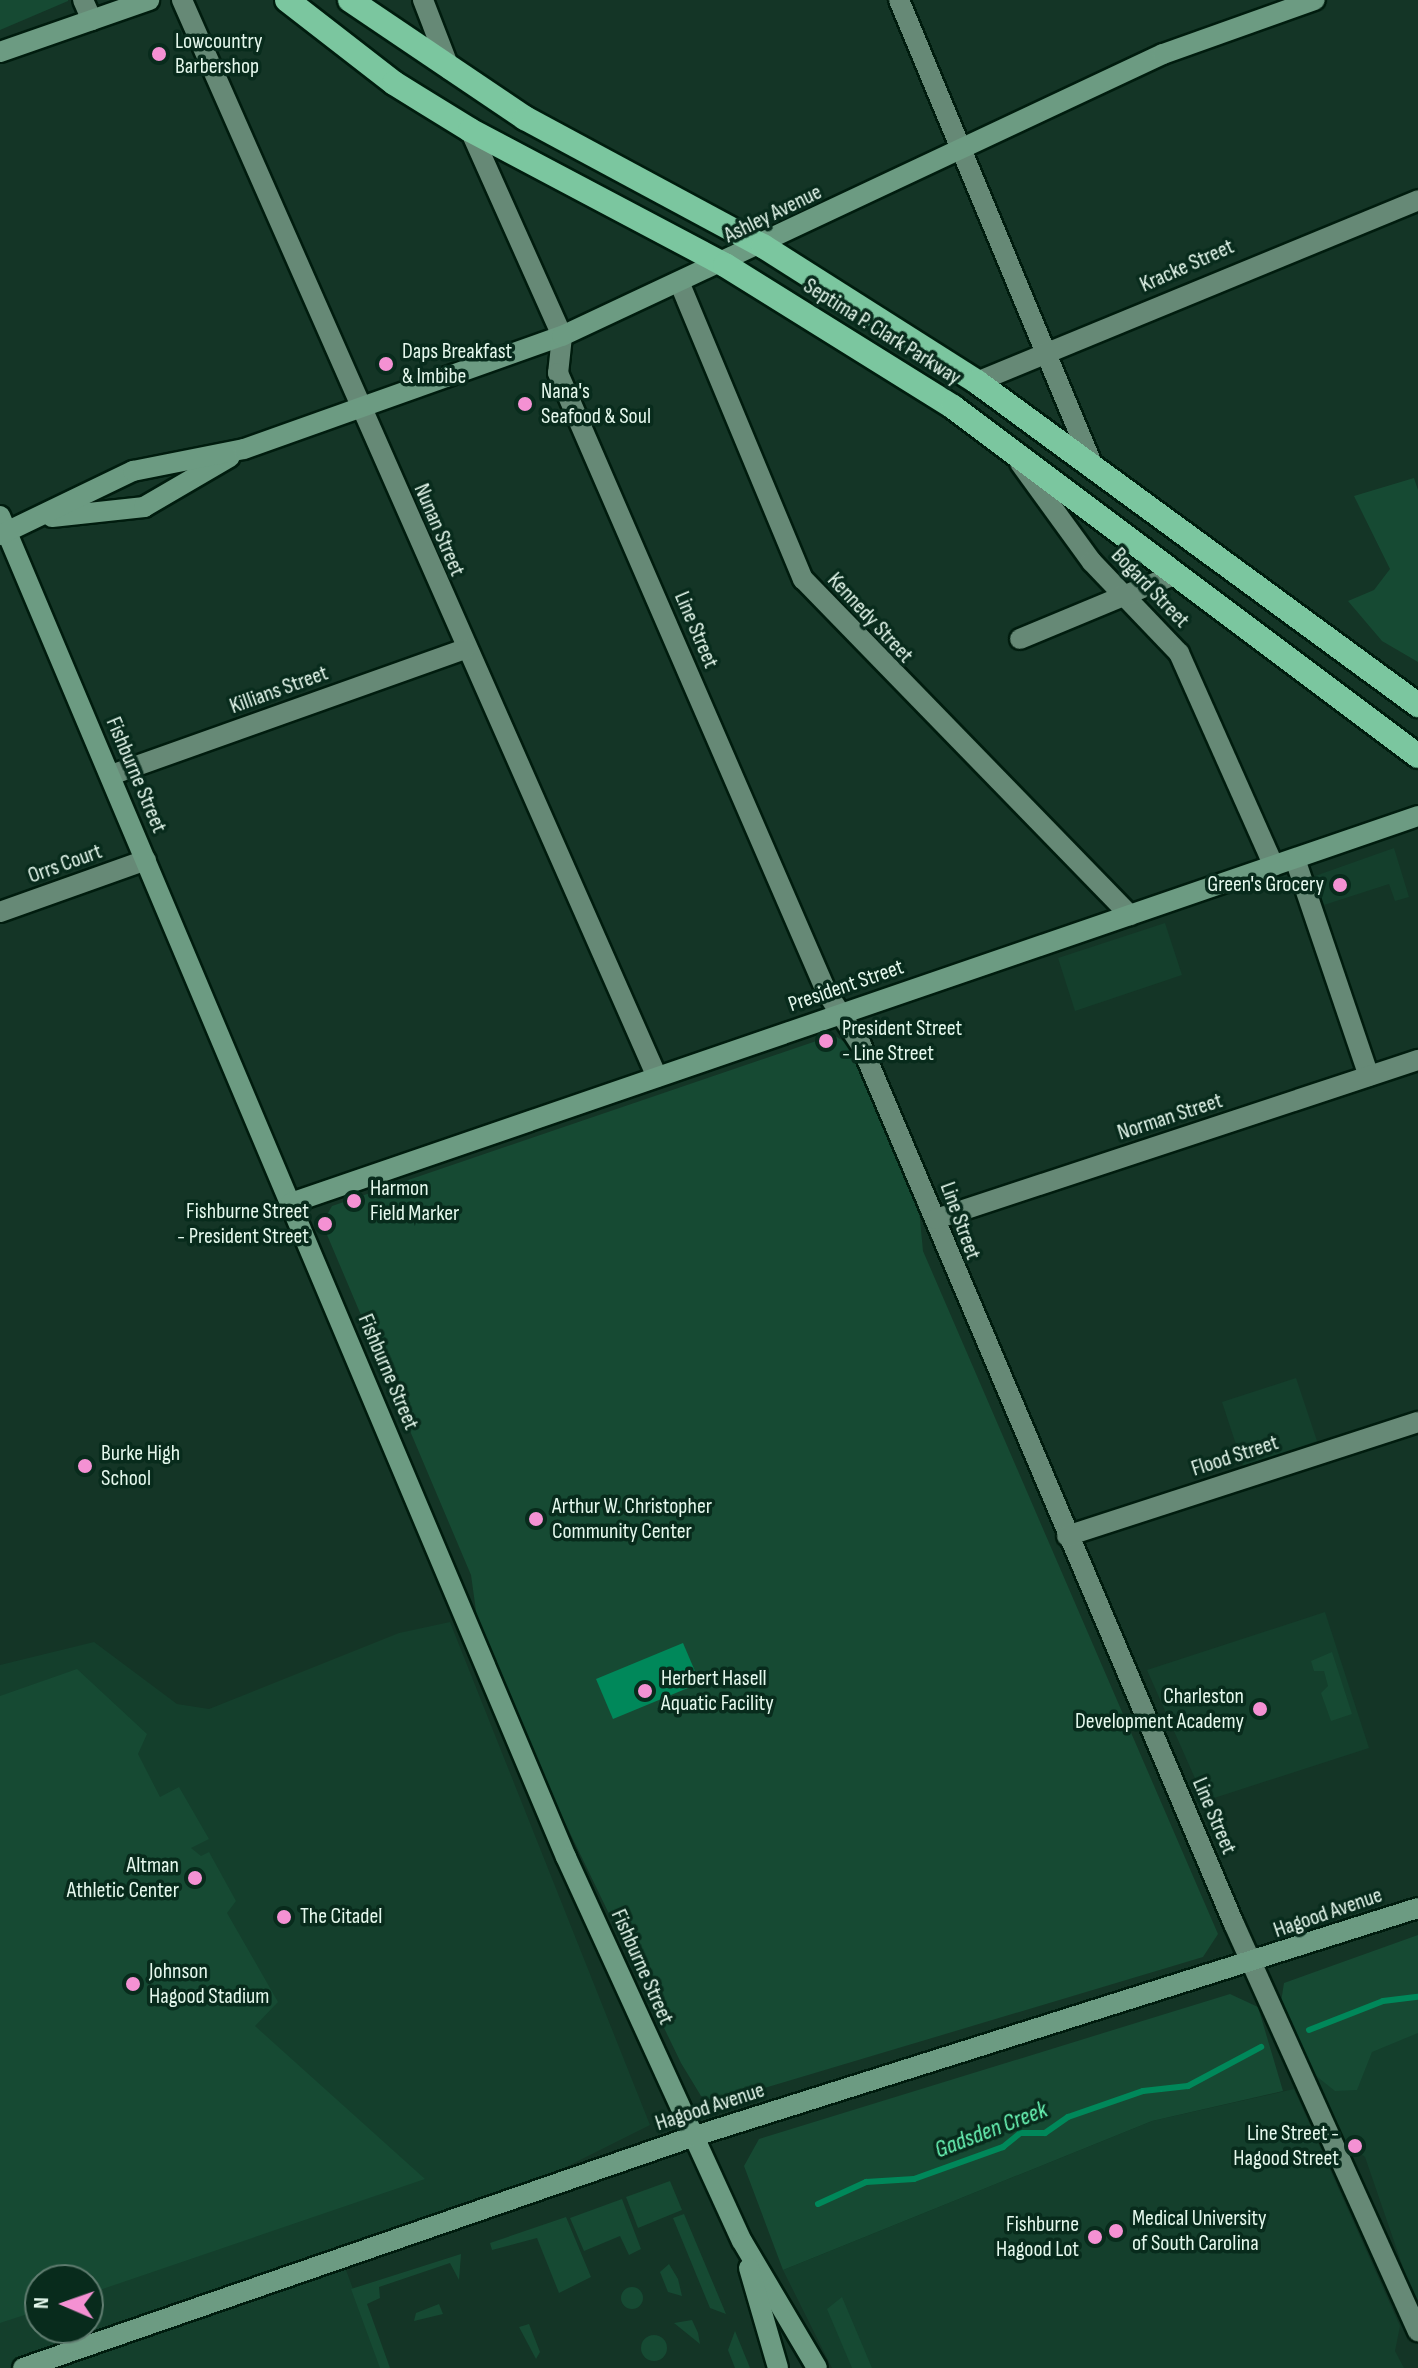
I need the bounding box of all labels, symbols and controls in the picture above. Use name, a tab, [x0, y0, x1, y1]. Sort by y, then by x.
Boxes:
place label: Lowcountry Barbershop	[175, 28, 262, 80]
marker: Lowcountry Barbershop	[150, 45, 168, 63]
street label: Ashley Avenue	[720, 179, 826, 249]
street label: Kracke Street	[1136, 234, 1238, 298]
street label: Septima P. Clark Parkway	[798, 273, 966, 391]
place label: Daps Breakfast & Imbibe	[402, 338, 512, 390]
marker: Daps Breakfast & Imbibe	[377, 355, 395, 373]
place label: Nana's Seafood & Soul	[541, 378, 651, 430]
marker: Nana's Seafood & Soul	[516, 395, 534, 413]
street label: Nunan Street	[408, 480, 470, 580]
street label: Bogard Street	[1105, 543, 1195, 633]
street label: Kennedy Street	[822, 567, 918, 669]
street label: Line Street	[668, 588, 724, 672]
street label: Killians Street	[226, 660, 332, 720]
street label: Fishburne Street	[100, 713, 172, 837]
street label: Orrs Court	[24, 838, 106, 890]
place label: Green's Grocery	[1207, 872, 1324, 898]
marker: Green's Grocery	[1331, 876, 1349, 894]
street label: President Street	[785, 954, 907, 1018]
place label: President Street - Line Street	[842, 1015, 962, 1066]
marker: President Street - Line Street	[817, 1032, 835, 1050]
street label: Norman Street	[1114, 1088, 1226, 1146]
place label: Harmon Field Marker	[370, 1175, 459, 1226]
street label: Line Street	[934, 1179, 986, 1263]
marker: Harmon Field Marker	[345, 1192, 363, 1210]
place label: Fishburne Street - President Street	[177, 1198, 309, 1250]
marker: Fishburne Street - President Street	[316, 1215, 334, 1233]
street label: Fishburne Street	[352, 1310, 424, 1434]
street label: Flood Street	[1188, 1430, 1282, 1482]
place label: Burke High School	[101, 1440, 180, 1492]
marker: Burke High School	[76, 1457, 94, 1475]
place label: Arthur W. Christopher Community Center	[552, 1493, 712, 1544]
marker: Arthur W. Christopher Community Center	[527, 1510, 545, 1528]
place label: Herbert Hasell Aquatic Facility	[661, 1665, 774, 1716]
marker: Herbert Hasell Aquatic Facility	[636, 1682, 654, 1700]
place label: Charleston Development Academy	[1075, 1683, 1244, 1734]
marker: Charleston Development Academy	[1251, 1700, 1269, 1718]
street label: Line Street	[1186, 1774, 1242, 1858]
place label: Altman Athletic Center	[67, 1852, 179, 1904]
marker: Altman Athletic Center	[186, 1869, 204, 1887]
street label: Hagood Avenue	[1270, 1882, 1386, 1944]
place label: The Citadel	[300, 1904, 382, 1930]
street label: Fishburne Street	[605, 1905, 679, 2029]
marker: The Citadel	[275, 1908, 293, 1926]
place label: Johnson Hagood Stadium	[149, 1958, 269, 2010]
marker: Johnson Hagood Stadium	[124, 1975, 142, 1993]
street label: Hagood Avenue	[652, 2077, 768, 2137]
water label: Gadsden Creek	[931, 2095, 1051, 2165]
place label: Line Street - Hagood Street	[1233, 2120, 1339, 2172]
marker: Line Street - Hagood Street	[1346, 2137, 1364, 2155]
place label: Medical University of South Carolina	[1132, 2205, 1267, 2256]
place label: Fishburne Hagood Lot	[996, 2211, 1079, 2262]
marker: Medical University of South Carolina	[1107, 2222, 1125, 2240]
marker: Fishburne Hagood Lot	[1086, 2228, 1104, 2246]
north arrow	[24, 2264, 104, 2344]
text: N	[28, 2297, 55, 2310]

